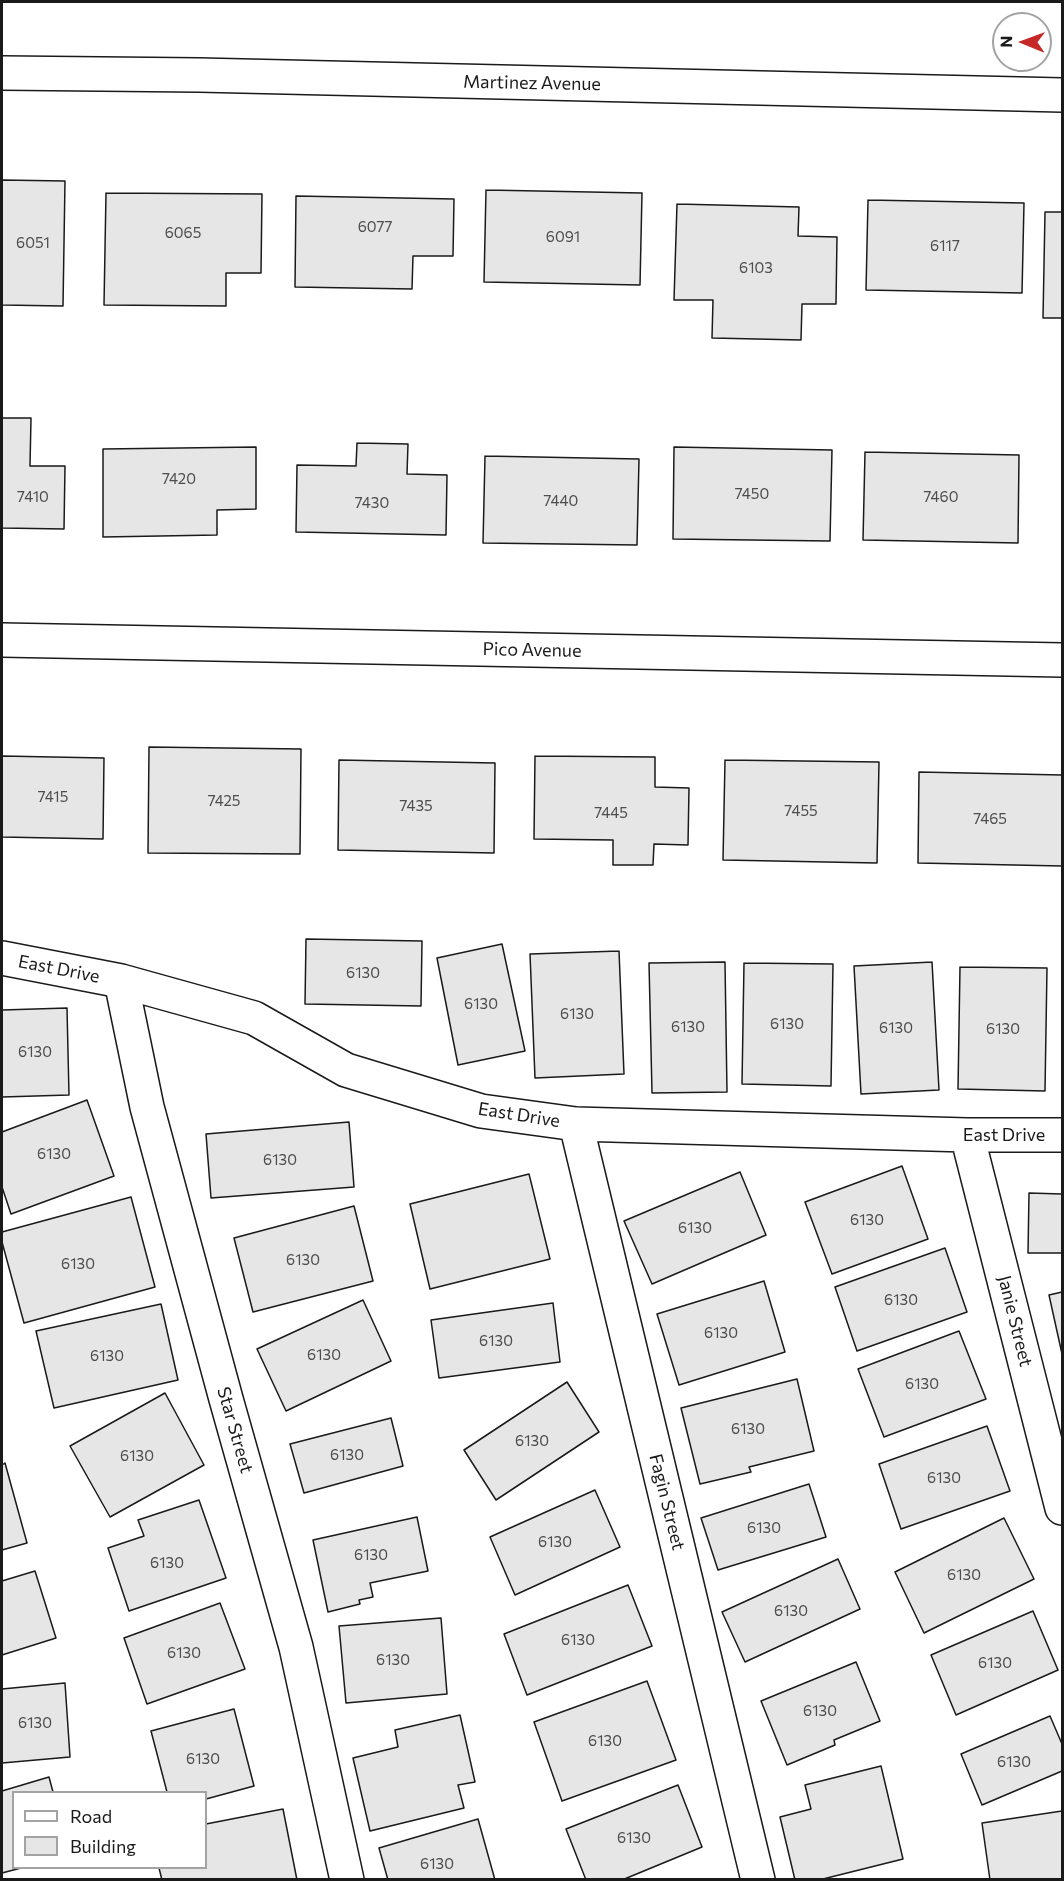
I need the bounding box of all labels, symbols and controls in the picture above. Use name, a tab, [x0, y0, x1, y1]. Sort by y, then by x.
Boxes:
north arrow	[992, 12, 1052, 72]
text: N	[996, 36, 1015, 48]
street label: Martinez Avenue	[463, 71, 601, 95]
house number: 6077	[358, 218, 392, 236]
house number: 6065	[165, 224, 201, 242]
house number: 6091	[546, 228, 580, 246]
house number: 6051	[16, 234, 50, 252]
house number: 6117	[930, 237, 960, 255]
house number: 6103	[739, 259, 773, 277]
house number: 7420	[162, 470, 196, 488]
house number: 7450	[735, 485, 769, 503]
house number: 7410	[17, 488, 49, 506]
house number: 7460	[924, 488, 958, 506]
house number: 7440	[544, 492, 578, 510]
house number: 7430	[355, 494, 389, 512]
street label: Pico Avenue	[482, 638, 582, 662]
house number: 7415	[38, 788, 68, 806]
house number: 7425	[208, 792, 240, 810]
house number: 7435	[399, 797, 433, 815]
house number: 7455	[784, 802, 818, 820]
house number: 7445	[594, 804, 628, 822]
house number: 7465	[973, 810, 1007, 828]
street label: East Drive	[16, 951, 102, 987]
house number: 6130	[346, 964, 380, 982]
house number: 6130	[464, 995, 498, 1013]
house number: 6130	[560, 1005, 594, 1023]
house number: 6130	[770, 1015, 804, 1033]
house number: 6130	[671, 1018, 705, 1036]
house number: 6130	[879, 1019, 913, 1037]
house number: 6130	[986, 1020, 1020, 1038]
house number: 6130	[18, 1043, 52, 1061]
street label: East Drive	[477, 1098, 561, 1132]
street label: East Drive	[963, 1124, 1045, 1146]
house number: 6130	[37, 1145, 71, 1163]
house number: 6130	[263, 1151, 297, 1169]
house number: 6130	[850, 1211, 884, 1229]
house number: 6130	[678, 1219, 712, 1237]
house number: 6130	[286, 1251, 320, 1269]
house number: 6130	[61, 1255, 95, 1273]
street label: Janie Street	[993, 1273, 1037, 1369]
house number: 6130	[884, 1291, 918, 1309]
house number: 6130	[704, 1324, 738, 1342]
house number: 6130	[479, 1332, 513, 1350]
house number: 6130	[307, 1346, 341, 1364]
house number: 6130	[90, 1347, 124, 1365]
house number: 6130	[905, 1375, 939, 1393]
street label: Star Street	[212, 1384, 258, 1476]
house number: 6130	[731, 1420, 765, 1438]
house number: 6130	[515, 1432, 549, 1450]
house number: 6130	[330, 1446, 364, 1464]
house number: 6130	[120, 1447, 154, 1465]
street label: Fagin Street	[645, 1452, 689, 1552]
house number: 6130	[927, 1469, 961, 1487]
house number: 6130	[747, 1519, 781, 1537]
house number: 6130	[538, 1533, 572, 1551]
house number: 6130	[354, 1546, 388, 1564]
house number: 6130	[150, 1554, 184, 1572]
house number: 6130	[947, 1566, 981, 1584]
house number: 6130	[774, 1602, 808, 1620]
house number: 6130	[561, 1631, 595, 1649]
house number: 6130	[167, 1644, 201, 1662]
house number: 6130	[376, 1651, 410, 1669]
house number: 6130	[978, 1654, 1012, 1672]
house number: 6130	[803, 1702, 837, 1720]
house number: 6130	[18, 1714, 52, 1732]
house number: 6130	[588, 1732, 622, 1750]
house number: 6130	[186, 1750, 220, 1768]
house number: 6130	[997, 1753, 1031, 1771]
legend	[12, 1791, 207, 1869]
text: Road	[70, 1805, 112, 1827]
house number: 6130	[617, 1829, 651, 1847]
text: Building	[70, 1835, 136, 1857]
house number: 6130	[420, 1855, 454, 1873]

